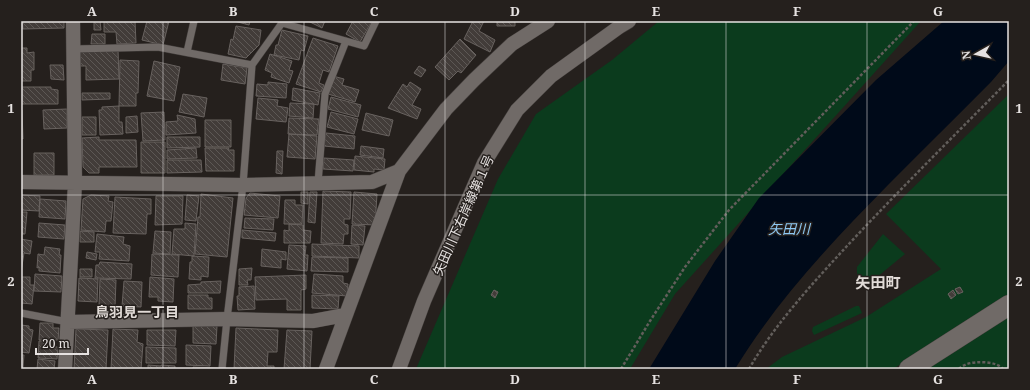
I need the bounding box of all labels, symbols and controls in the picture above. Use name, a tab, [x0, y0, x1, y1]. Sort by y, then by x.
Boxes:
text: A	[87, 2, 97, 20]
text: B	[229, 2, 238, 20]
text: C	[370, 2, 379, 20]
text: D	[510, 2, 520, 20]
text: E	[652, 2, 661, 20]
text: F	[793, 2, 801, 20]
text: G	[933, 2, 943, 20]
north arrow	[956, 34, 996, 74]
text: N	[958, 50, 974, 61]
text: 1	[7, 99, 15, 117]
text: 1	[1015, 99, 1023, 117]
street label: 矢田川下右岸線第１号	[428, 152, 498, 278]
water label: 矢田川	[768, 219, 812, 238]
text: 2	[7, 272, 15, 290]
district label: 矢田町	[855, 272, 901, 292]
text: 2	[1015, 272, 1023, 290]
district label: 鳥羽見一丁目	[95, 302, 179, 321]
scale bar	[36, 330, 88, 356]
text: 20 m	[42, 335, 70, 352]
text: A	[87, 370, 97, 388]
text: B	[229, 370, 238, 388]
text: C	[370, 370, 379, 388]
text: D	[510, 370, 520, 388]
text: E	[652, 370, 661, 388]
text: F	[793, 370, 801, 388]
text: G	[933, 370, 943, 388]

